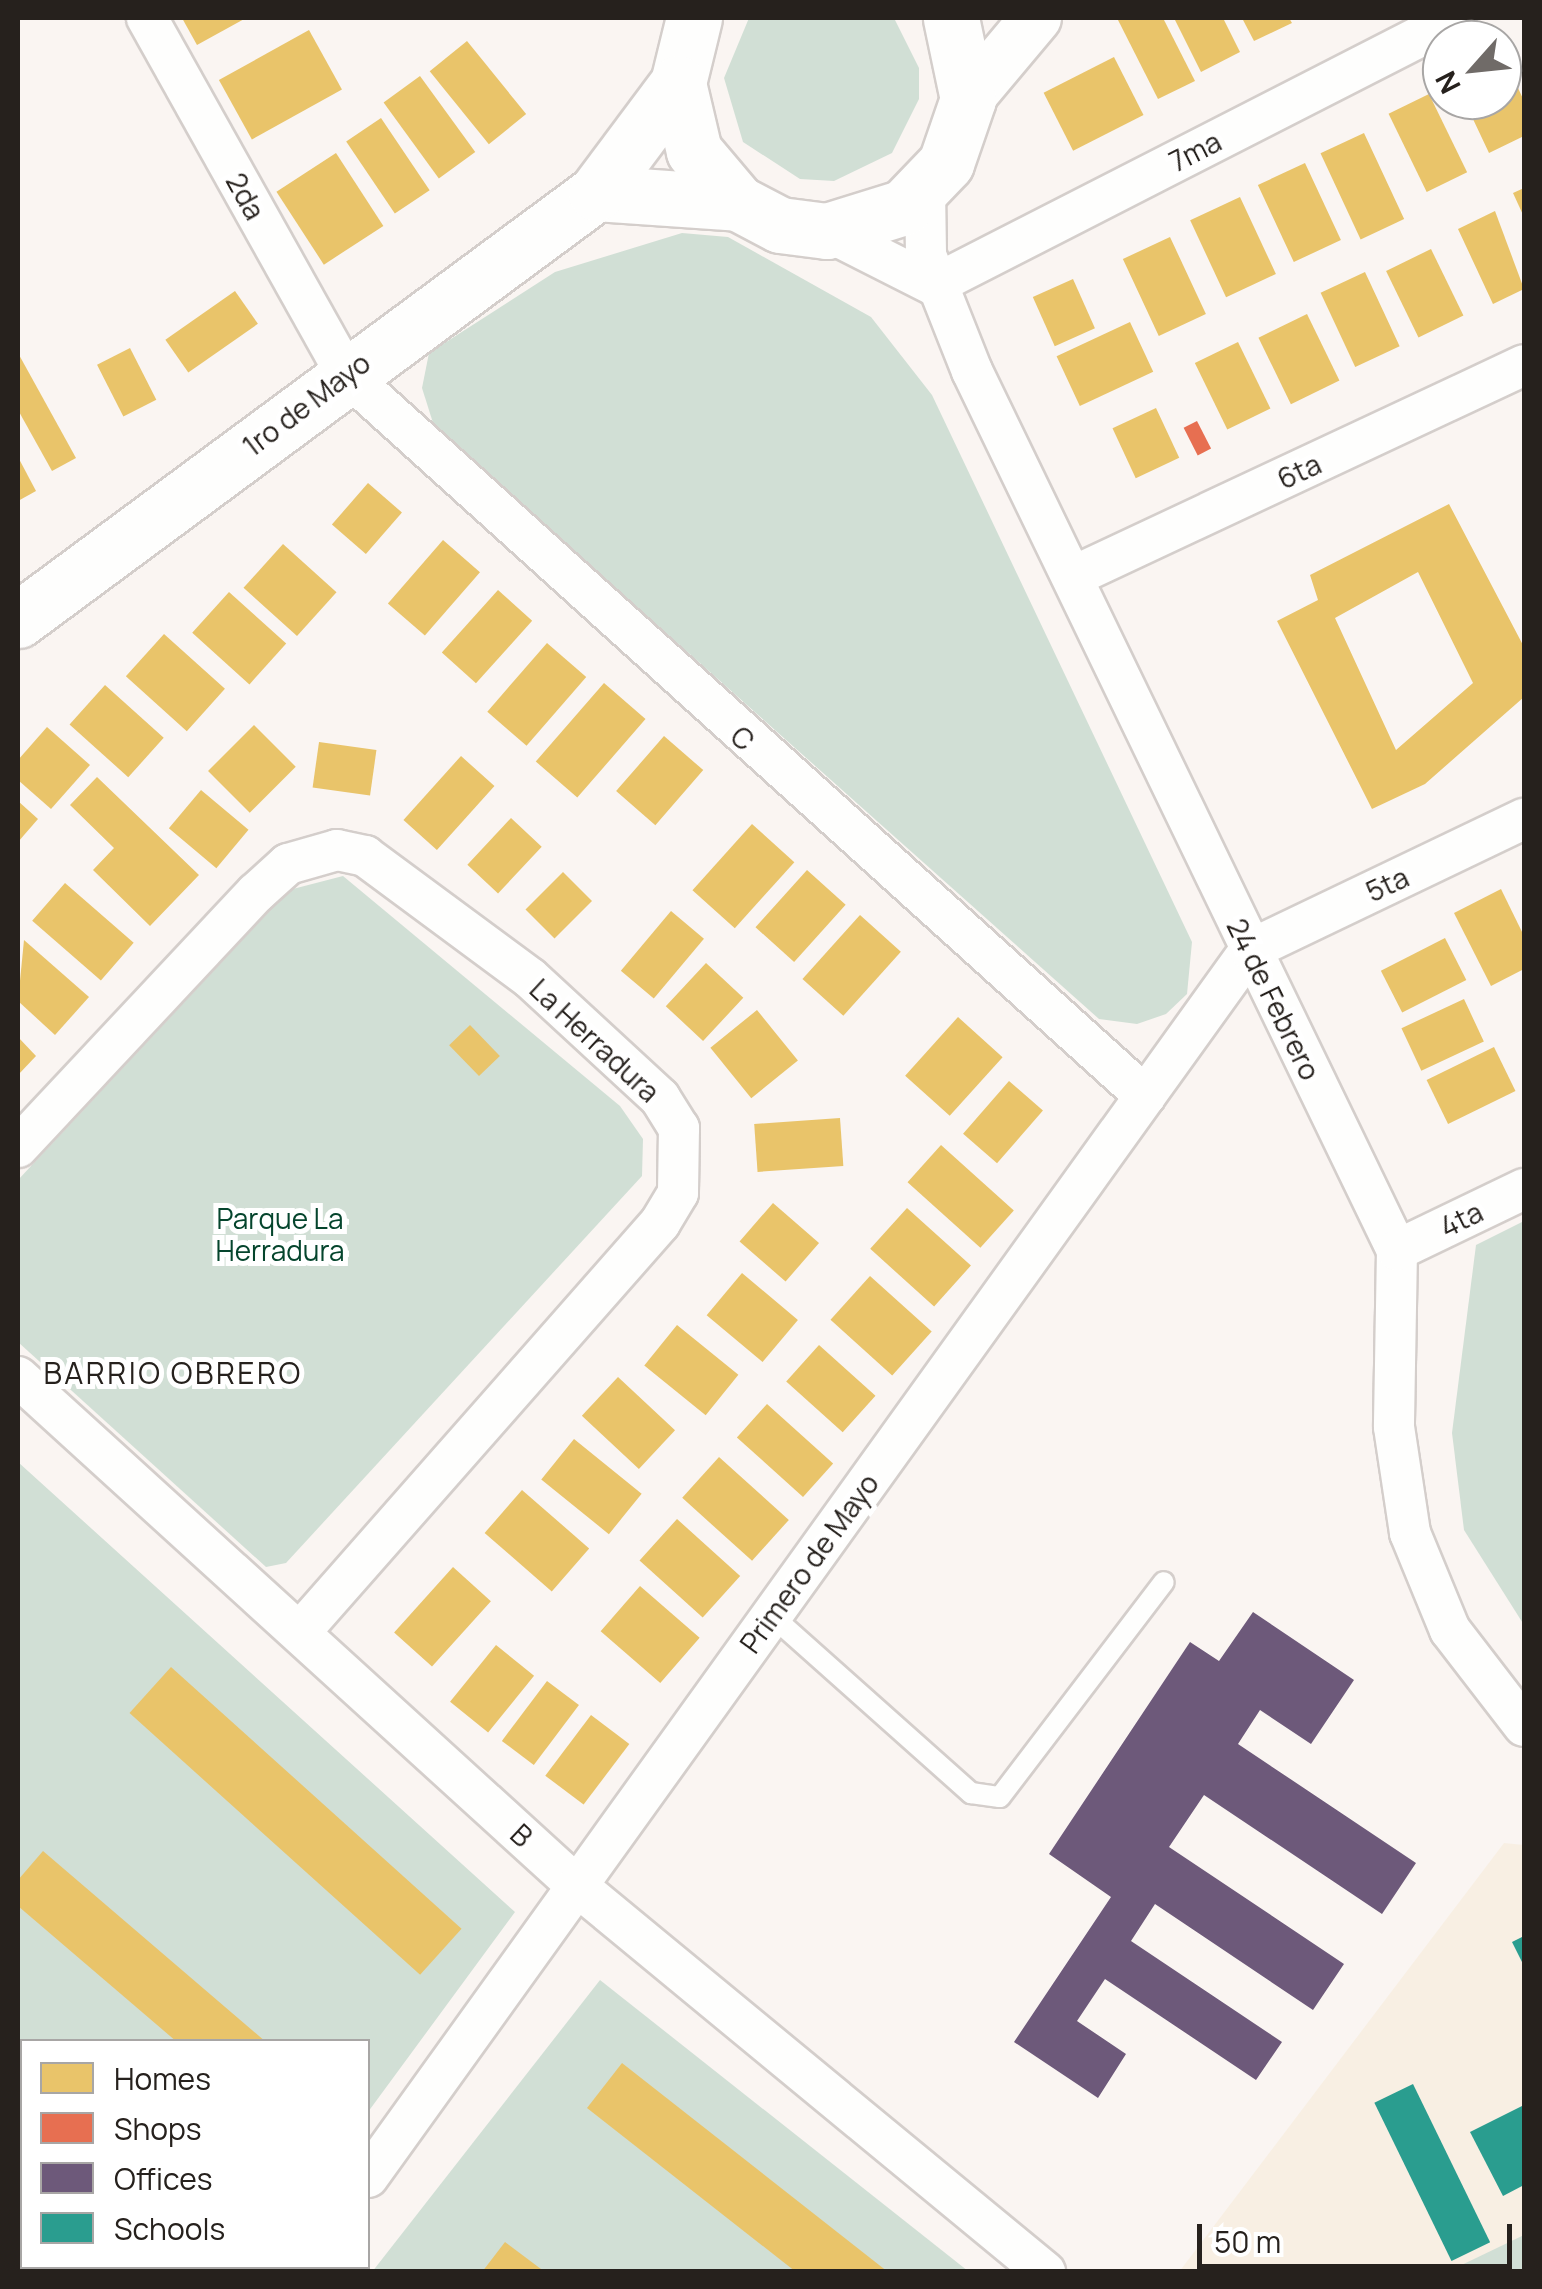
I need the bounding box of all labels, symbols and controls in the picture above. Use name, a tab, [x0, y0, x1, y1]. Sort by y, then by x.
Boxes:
north arrow	[1422, 20, 1522, 120]
text: N	[1426, 65, 1469, 100]
street label: 7ma	[1164, 124, 1226, 178]
street label: 2da	[220, 167, 272, 225]
street label: 1ro de Mayo	[236, 345, 376, 463]
street label: 6ta	[1272, 446, 1326, 496]
street label: C	[724, 719, 762, 757]
street label: 5ta	[1360, 860, 1414, 908]
street label: 24 de Febrero	[1220, 913, 1328, 1085]
street label: La Herradura	[523, 972, 667, 1108]
street label: 4ta	[1434, 1194, 1488, 1244]
park label: Parque La Herradura	[215, 1201, 345, 1267]
district label: BARRIO OBRERO	[43, 1355, 303, 1391]
street label: Primero de Mayo	[733, 1467, 885, 1659]
street label: B	[504, 1817, 540, 1853]
legend	[20, 2039, 370, 2269]
text: Homes	[114, 2058, 211, 2099]
text: Shops	[114, 2108, 201, 2149]
text: Offices	[114, 2158, 212, 2199]
scale bar	[1202, 2204, 1517, 2266]
text: Schools	[114, 2208, 225, 2249]
text: 50 m	[1214, 2221, 1281, 2262]

